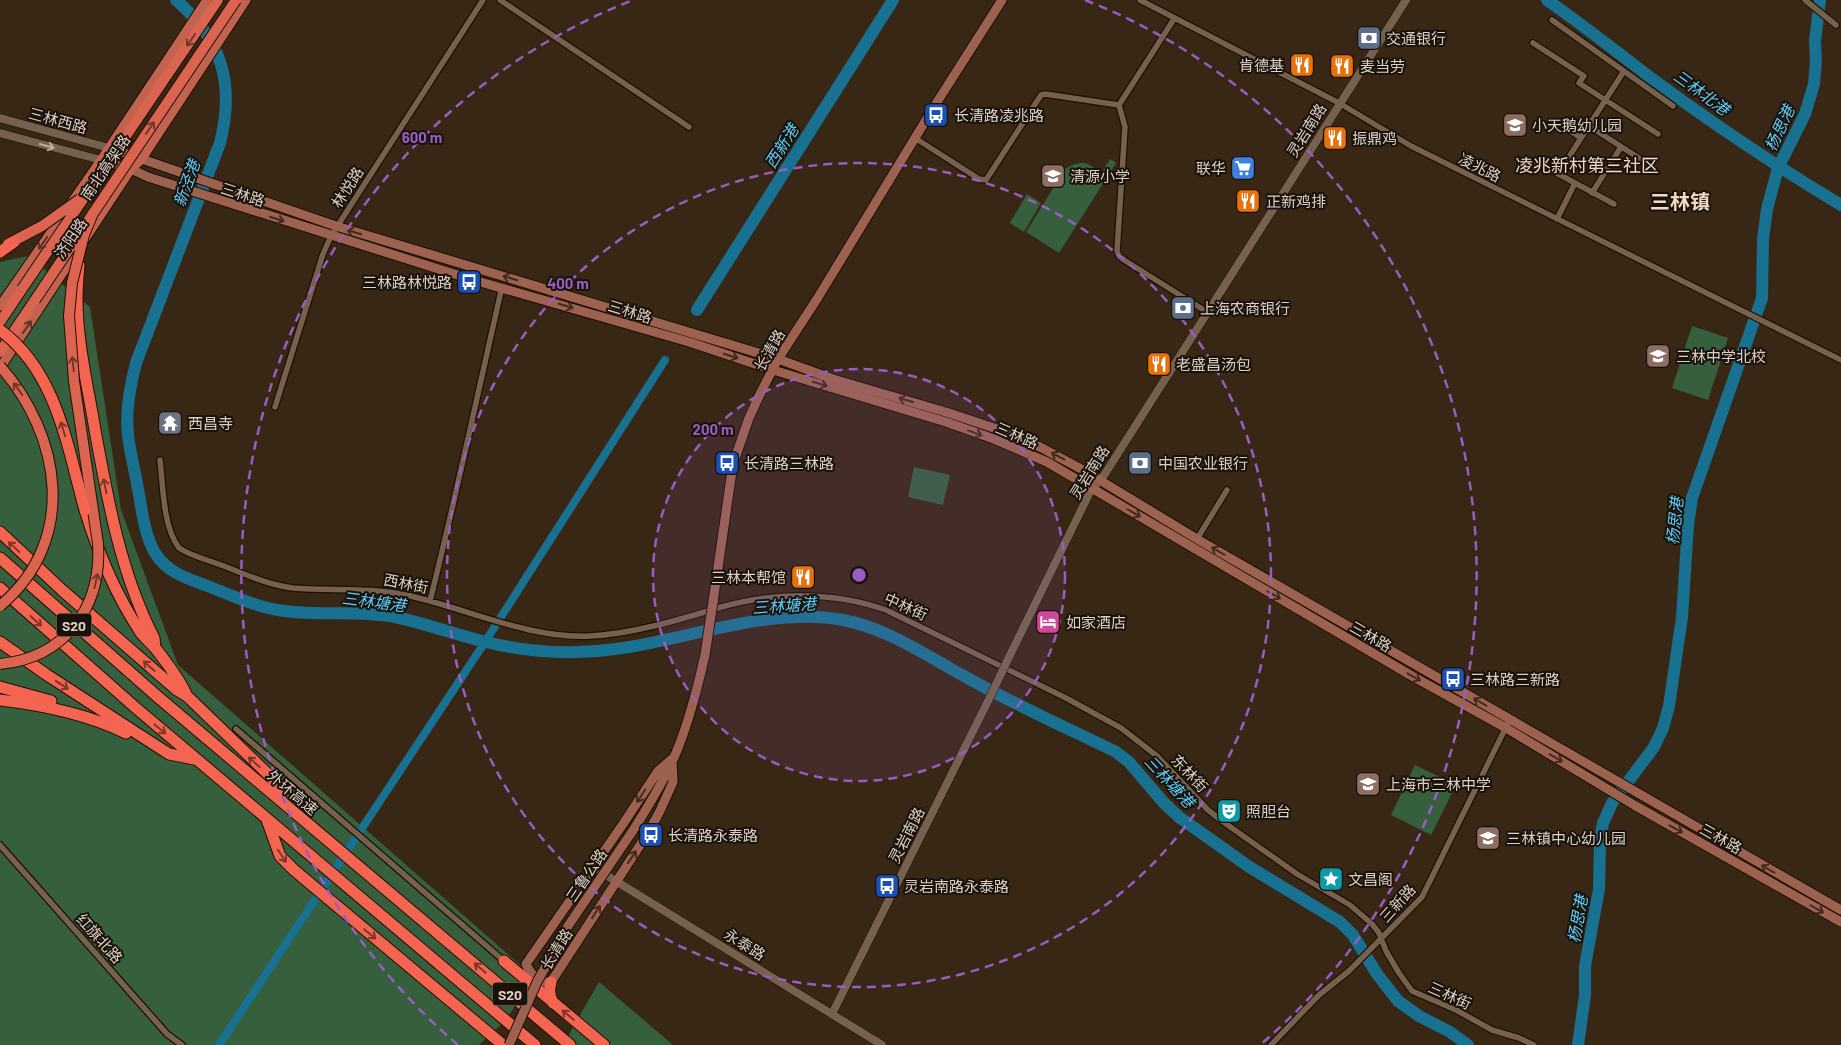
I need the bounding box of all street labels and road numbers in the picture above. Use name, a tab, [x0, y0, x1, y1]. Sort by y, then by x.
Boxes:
street label: 灵岩南路	[1282, 100, 1330, 160]
street label: 三林西路	[27, 104, 89, 136]
street label: 南北高架路	[77, 131, 133, 203]
street label: 凌兆路	[1456, 149, 1504, 185]
street label: 林悦路	[327, 163, 367, 211]
street label: 三林路	[219, 178, 267, 210]
street label: 济阳路	[50, 214, 90, 262]
street label: 三林路	[606, 296, 654, 326]
street label: 长清路	[750, 326, 788, 374]
street label: 三林路	[993, 418, 1041, 452]
street label: 灵岩南路	[1065, 442, 1113, 502]
street label: 西林街	[382, 570, 430, 596]
street label: 中林街	[882, 589, 930, 623]
road number: S20	[56, 614, 92, 636]
street label: 三林路	[1347, 617, 1395, 655]
street label: 东林街	[1168, 750, 1212, 796]
street label: 外环高速	[264, 766, 322, 818]
street label: 灵岩南路	[884, 804, 928, 866]
street label: 三林路	[1697, 819, 1745, 857]
street label: 三鲁公路	[562, 845, 610, 905]
street label: 三新路	[1375, 880, 1419, 926]
street label: 红旗北路	[73, 910, 127, 966]
street label: 永泰路	[721, 924, 769, 964]
street label: 长清路	[536, 925, 576, 973]
street label: 三林街	[1426, 978, 1474, 1012]
road number: S20	[492, 982, 528, 1006]

